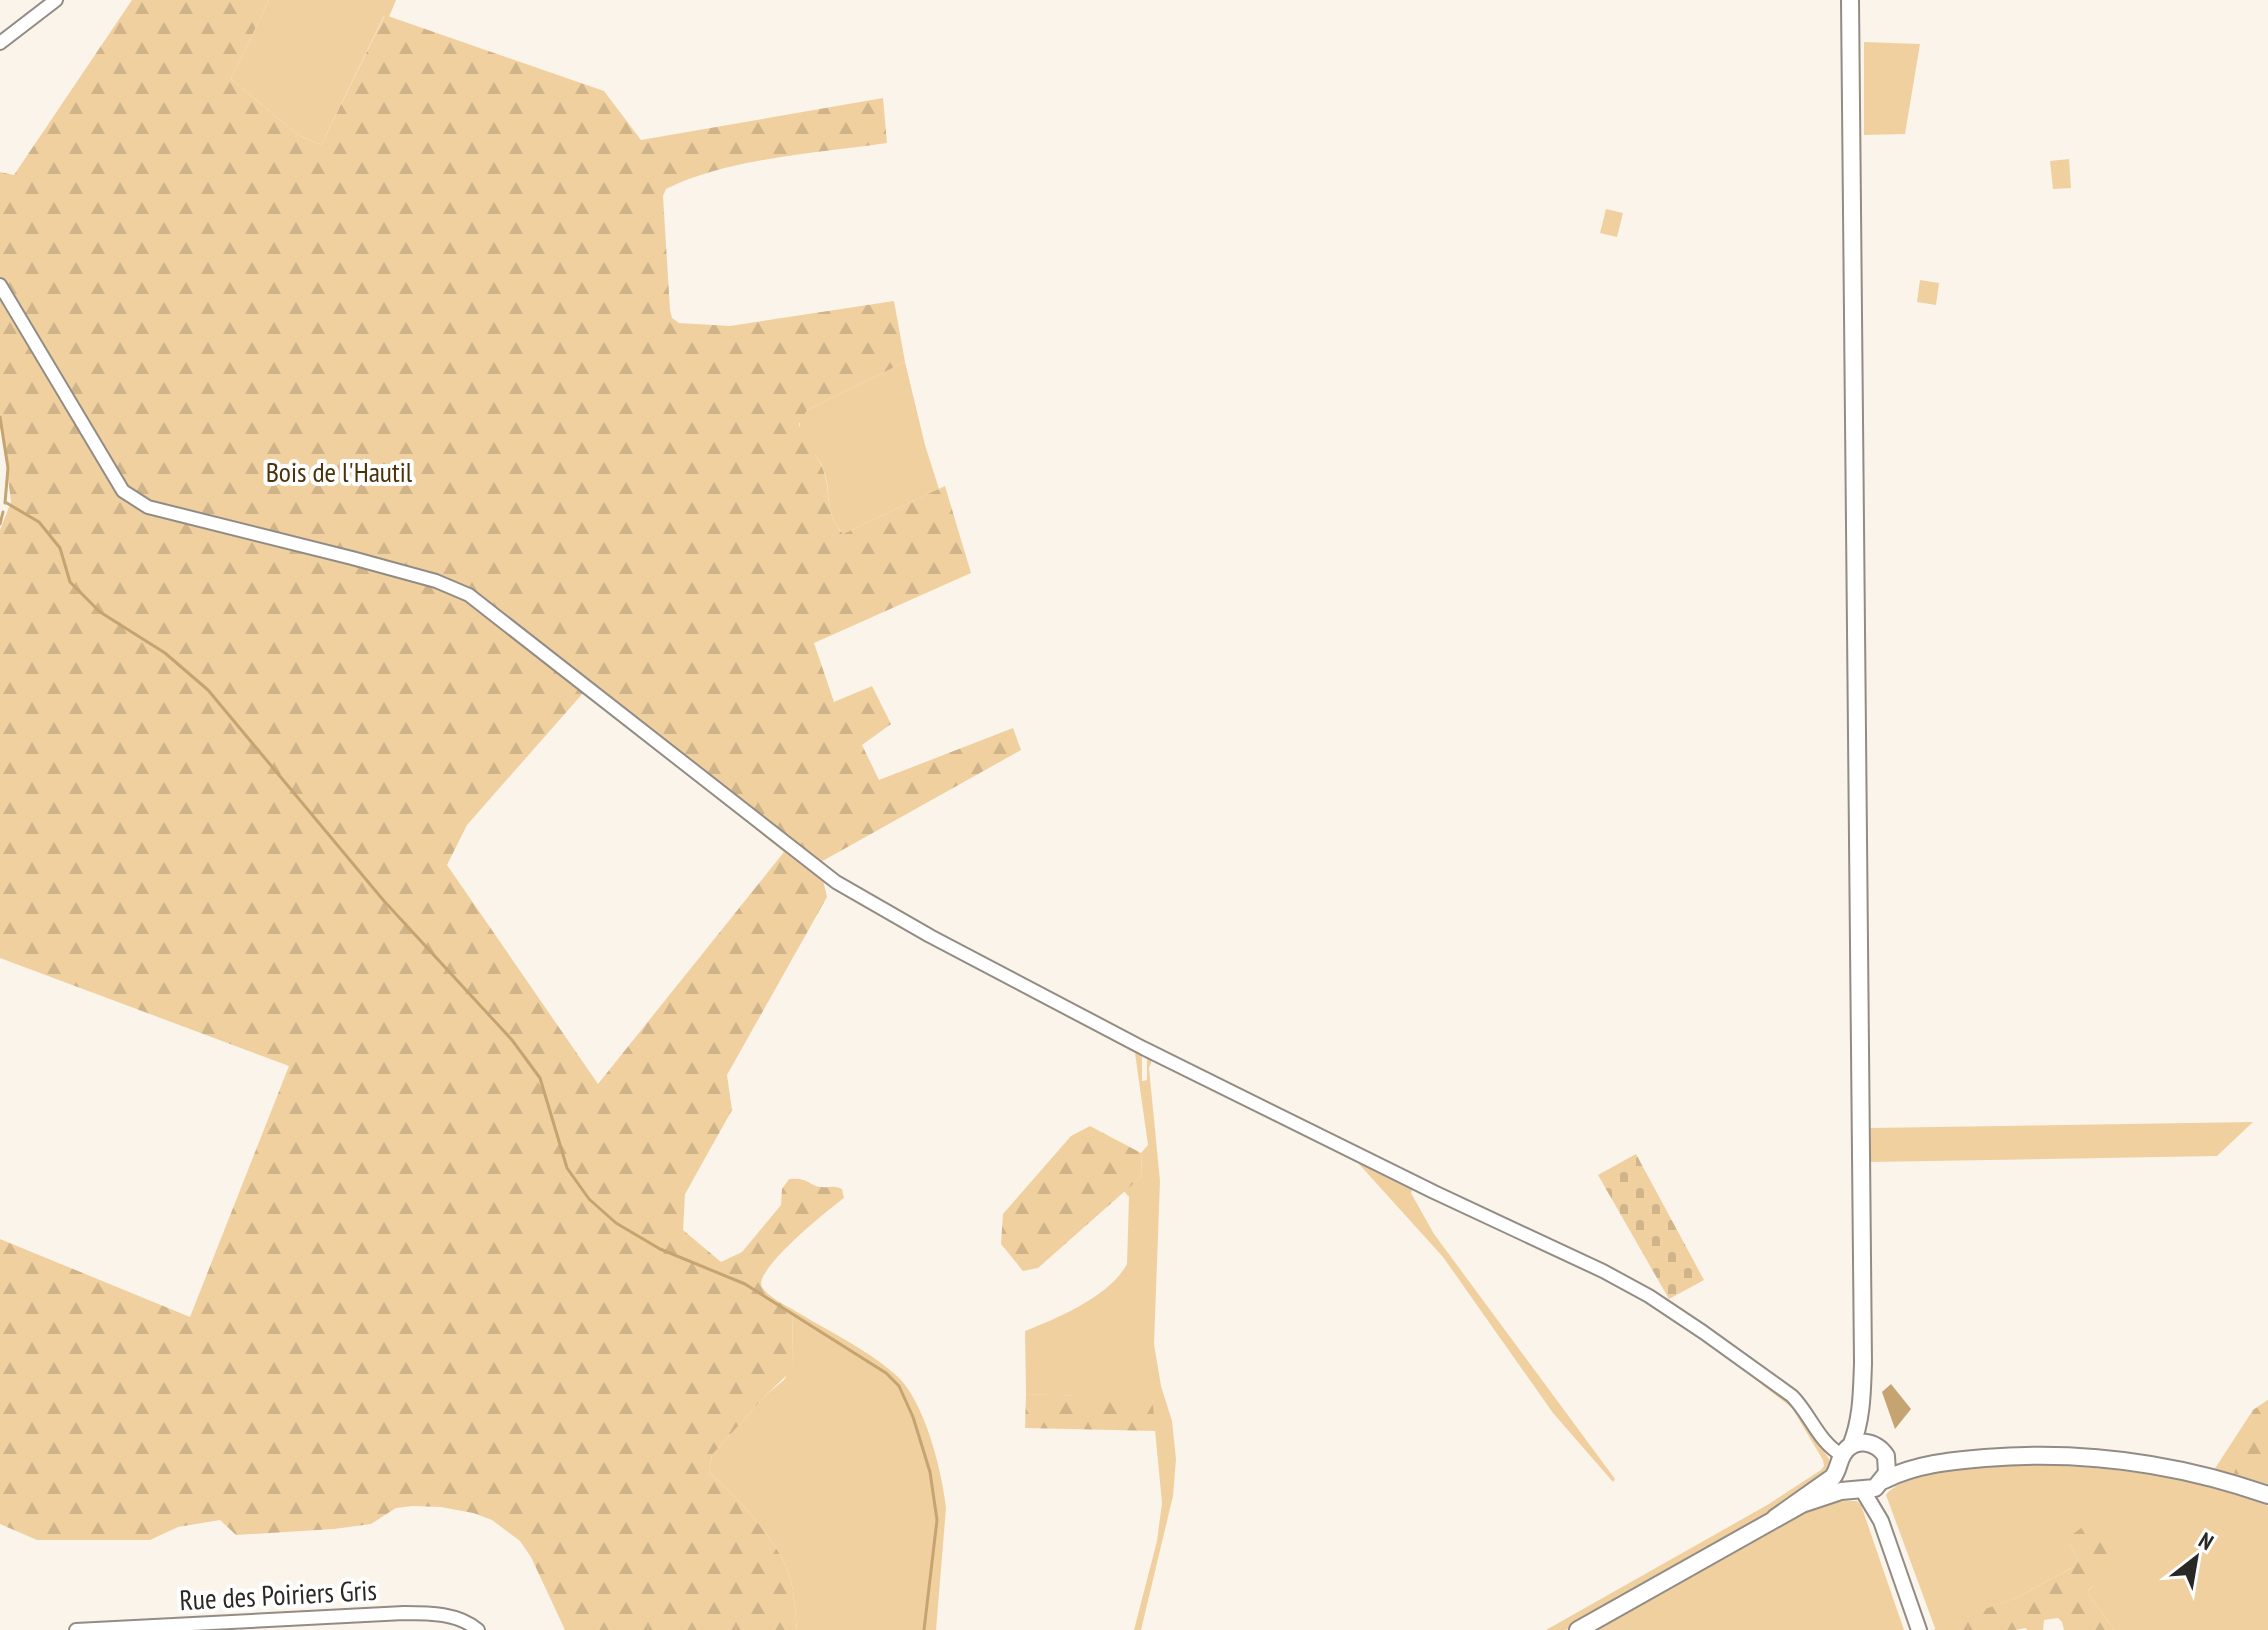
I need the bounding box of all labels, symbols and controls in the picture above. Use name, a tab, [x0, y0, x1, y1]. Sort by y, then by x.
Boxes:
park label: Bois de l'Hautil	[266, 453, 413, 490]
north arrow	[2156, 1518, 2236, 1598]
text: N	[2194, 1526, 2219, 1556]
street label: Rue des Poiriers Gris	[178, 1571, 378, 1618]

